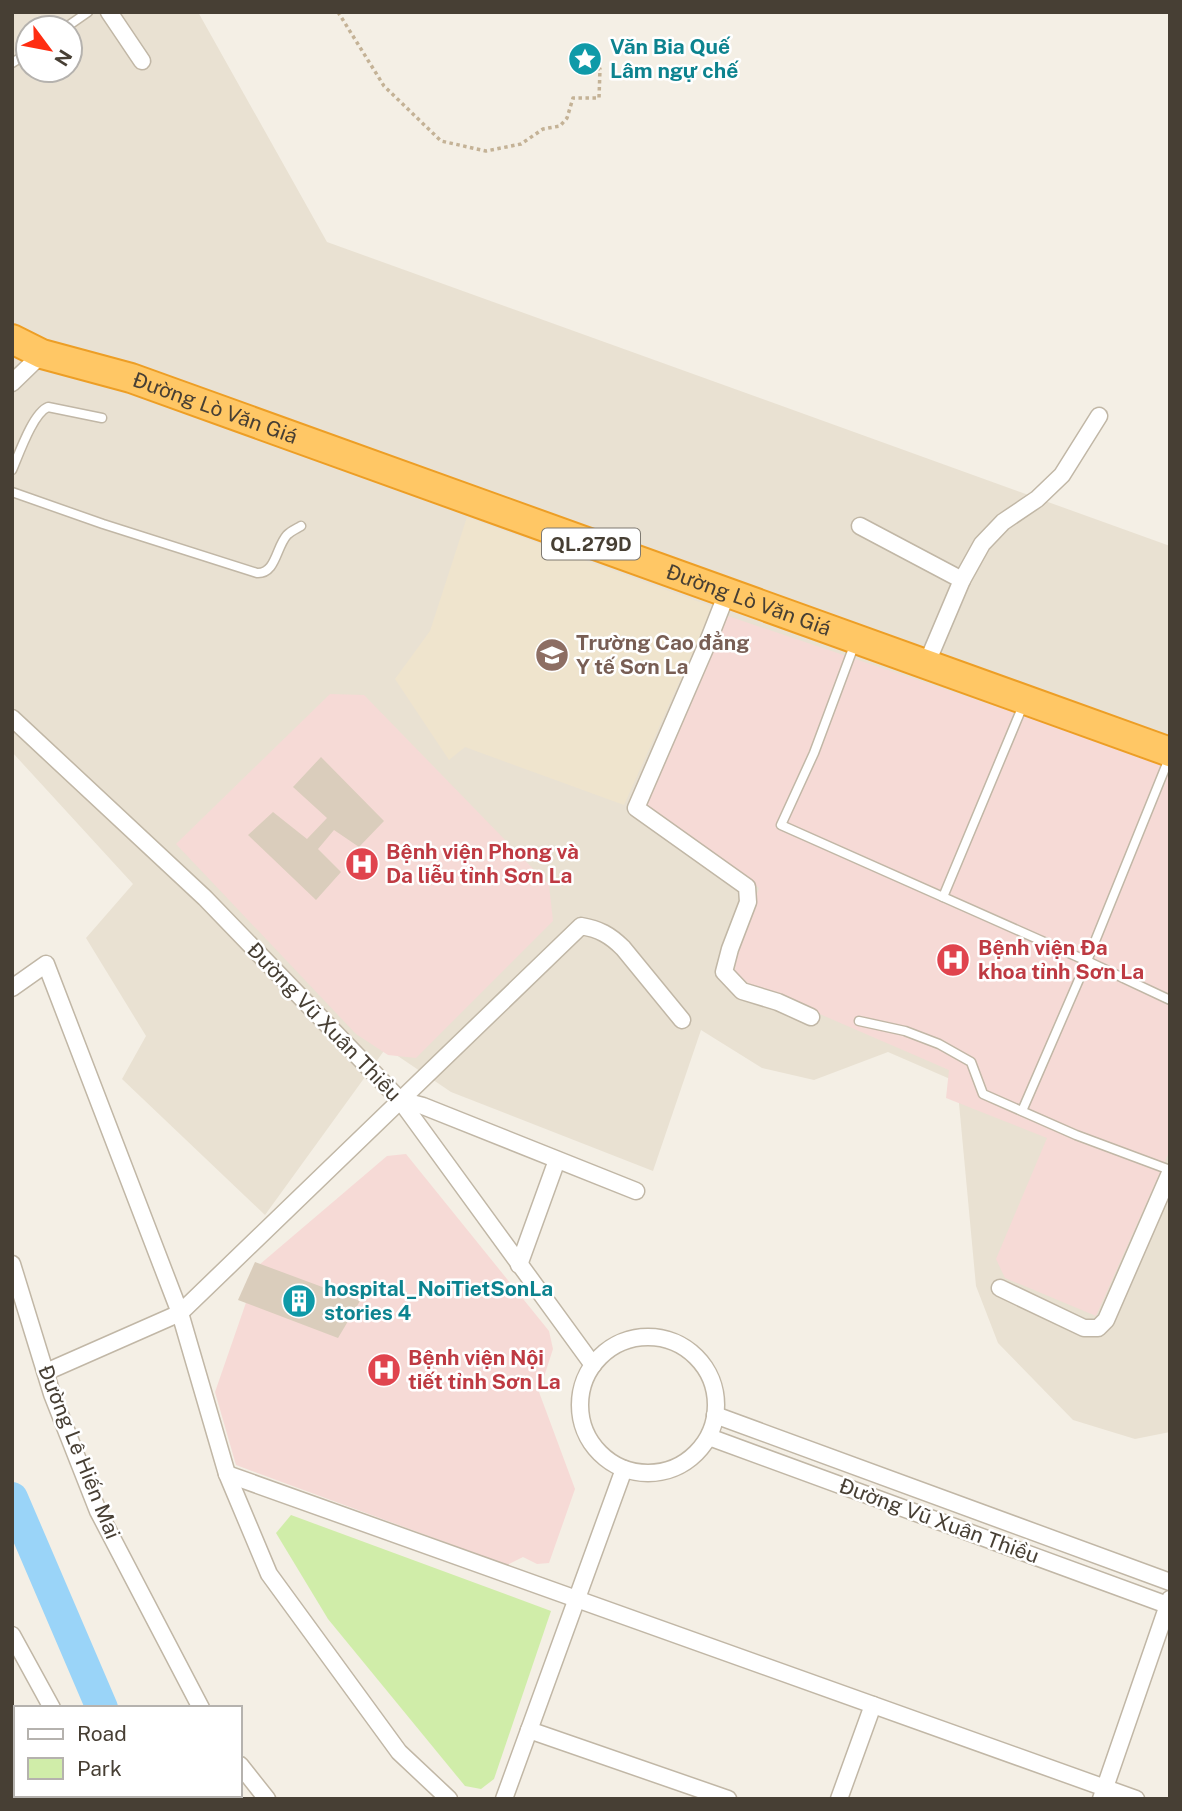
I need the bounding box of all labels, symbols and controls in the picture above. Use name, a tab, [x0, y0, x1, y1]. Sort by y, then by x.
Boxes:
north arrow	[14, 14, 84, 84]
place label: Văn Bia Quế Lâm ngự chế	[610, 34, 739, 83]
place icon: Văn Bia Quế Lâm ngự chế	[566, 40, 604, 78]
text: N	[50, 46, 77, 70]
street label: Đường Lò Văn Giá	[129, 367, 301, 449]
road number: QL.279D	[542, 528, 640, 559]
street label: Đường Lò Văn Giá	[663, 559, 835, 641]
place label: Trường Cao đẳng Y tế Sơn La	[576, 630, 749, 679]
school or university icon: Trường Cao đẳng Y tế Sơn La	[533, 636, 571, 674]
place label: Bệnh viện Phong và Da liễu tỉnh Sơn La	[386, 839, 579, 888]
hospital icon: Bệnh viện Phong và Da liễu tỉnh Sơn La	[343, 845, 381, 883]
place label: Bệnh viện Đa khoa tỉnh Sơn La	[978, 935, 1144, 984]
street label: Đường Vũ Xuân Thiều	[242, 937, 407, 1106]
hospital icon: Bệnh viện Đa khoa tỉnh Sơn La	[934, 941, 972, 979]
place label: hospital_NoiTietSonLa stories 4	[324, 1276, 553, 1325]
building icon: hospital_NoiTietSonLa stories 4	[280, 1282, 318, 1320]
place label: Bệnh viện Nội tiết tỉnh Sơn La	[408, 1345, 561, 1394]
hospital icon: Bệnh viện Nội tiết tỉnh Sơn La	[365, 1351, 403, 1389]
street label: Đường Lê Hiến Mai	[33, 1361, 126, 1542]
street label: Đường Vũ Xuân Thiều	[836, 1473, 1042, 1568]
legend	[14, 1706, 242, 1797]
text: Road	[77, 1721, 127, 1746]
text: Park	[77, 1756, 122, 1781]

